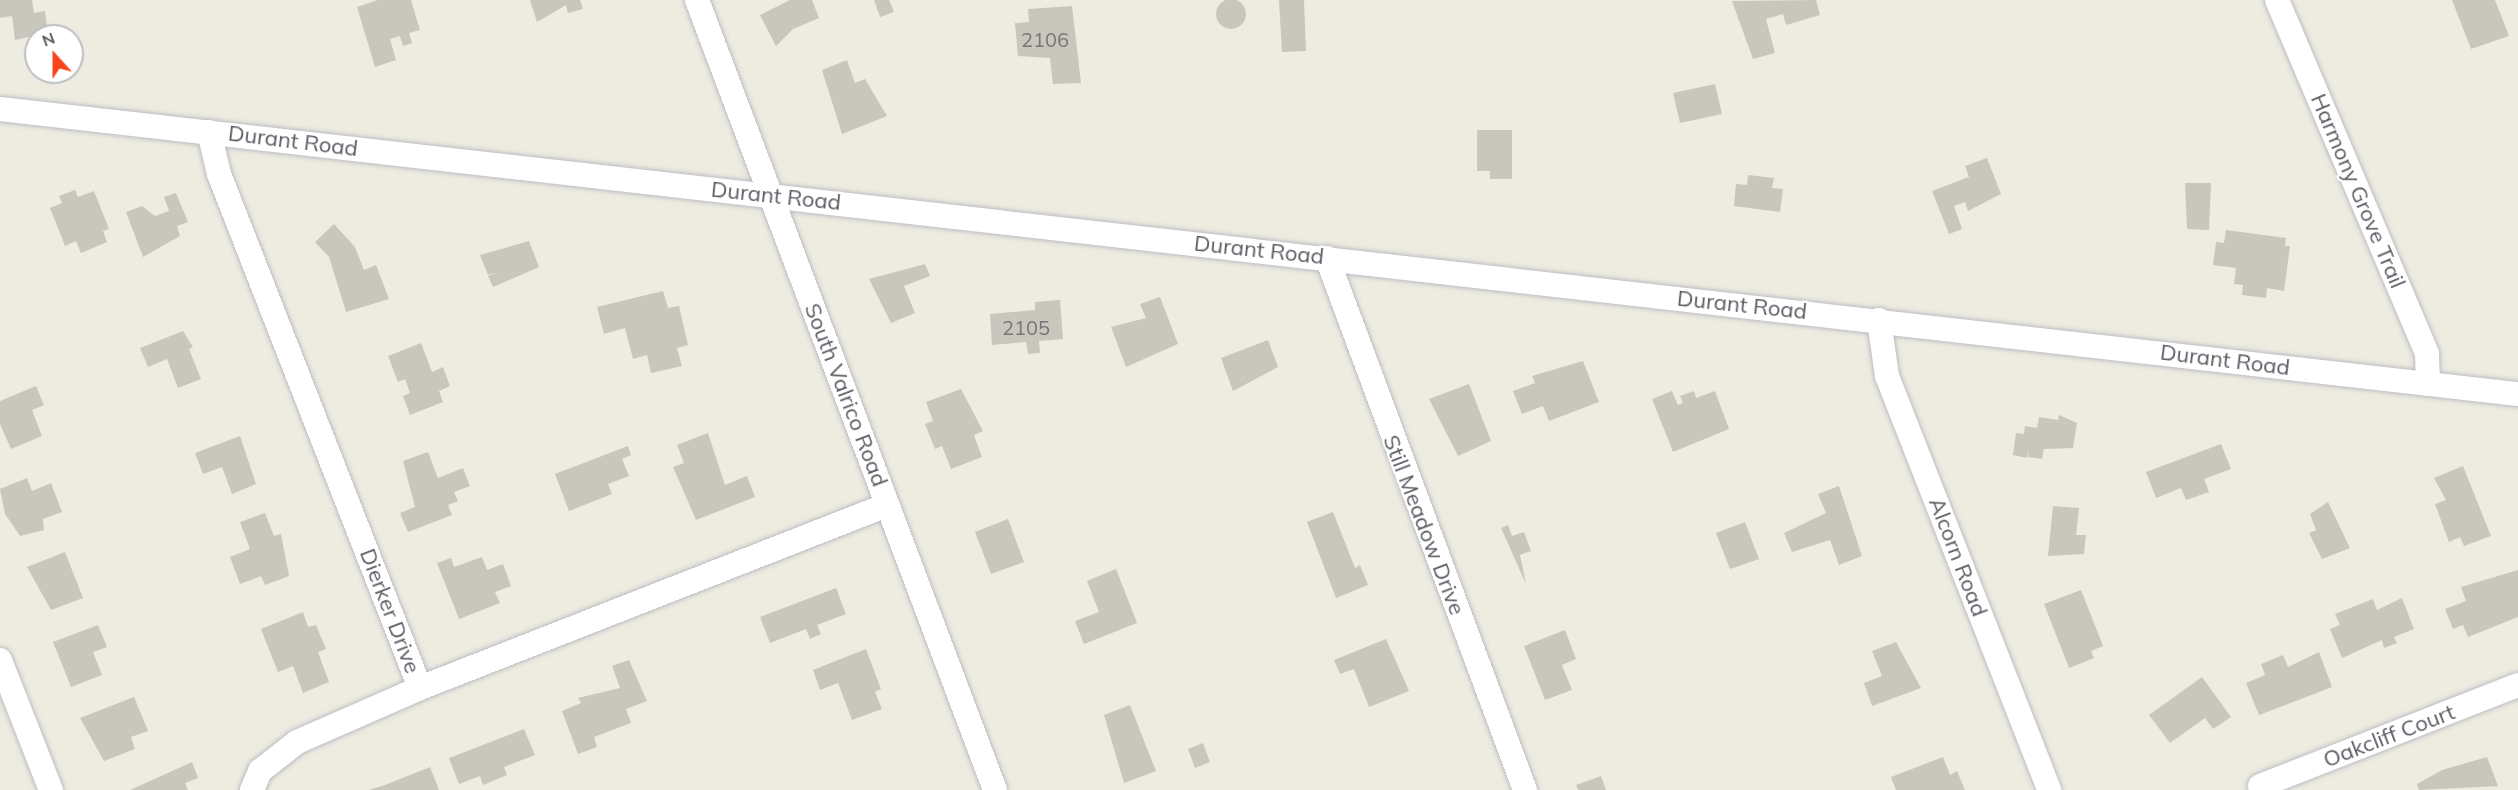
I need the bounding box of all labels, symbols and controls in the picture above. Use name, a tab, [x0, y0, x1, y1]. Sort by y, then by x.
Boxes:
north arrow	[24, 24, 84, 84]
house number: 2106	[1021, 27, 1069, 51]
text: N	[39, 28, 57, 51]
street label: Harmony Grove Trail	[2305, 90, 2411, 292]
street label: Durant Road	[227, 120, 359, 162]
street label: Durant Road	[710, 176, 842, 216]
street label: Durant Road	[1193, 230, 1325, 270]
street label: Durant Road	[1676, 285, 1808, 325]
street label: South Valrico Road	[799, 300, 893, 490]
house number: 2105	[1002, 315, 1050, 339]
street label: Durant Road	[2159, 339, 2291, 381]
street label: Still Meadow Drive	[1378, 431, 1470, 619]
street label: Alcorn Road	[1923, 494, 1993, 620]
street label: Dierker Drive	[354, 545, 426, 677]
street label: Oakcliff Court	[2320, 699, 2458, 773]

